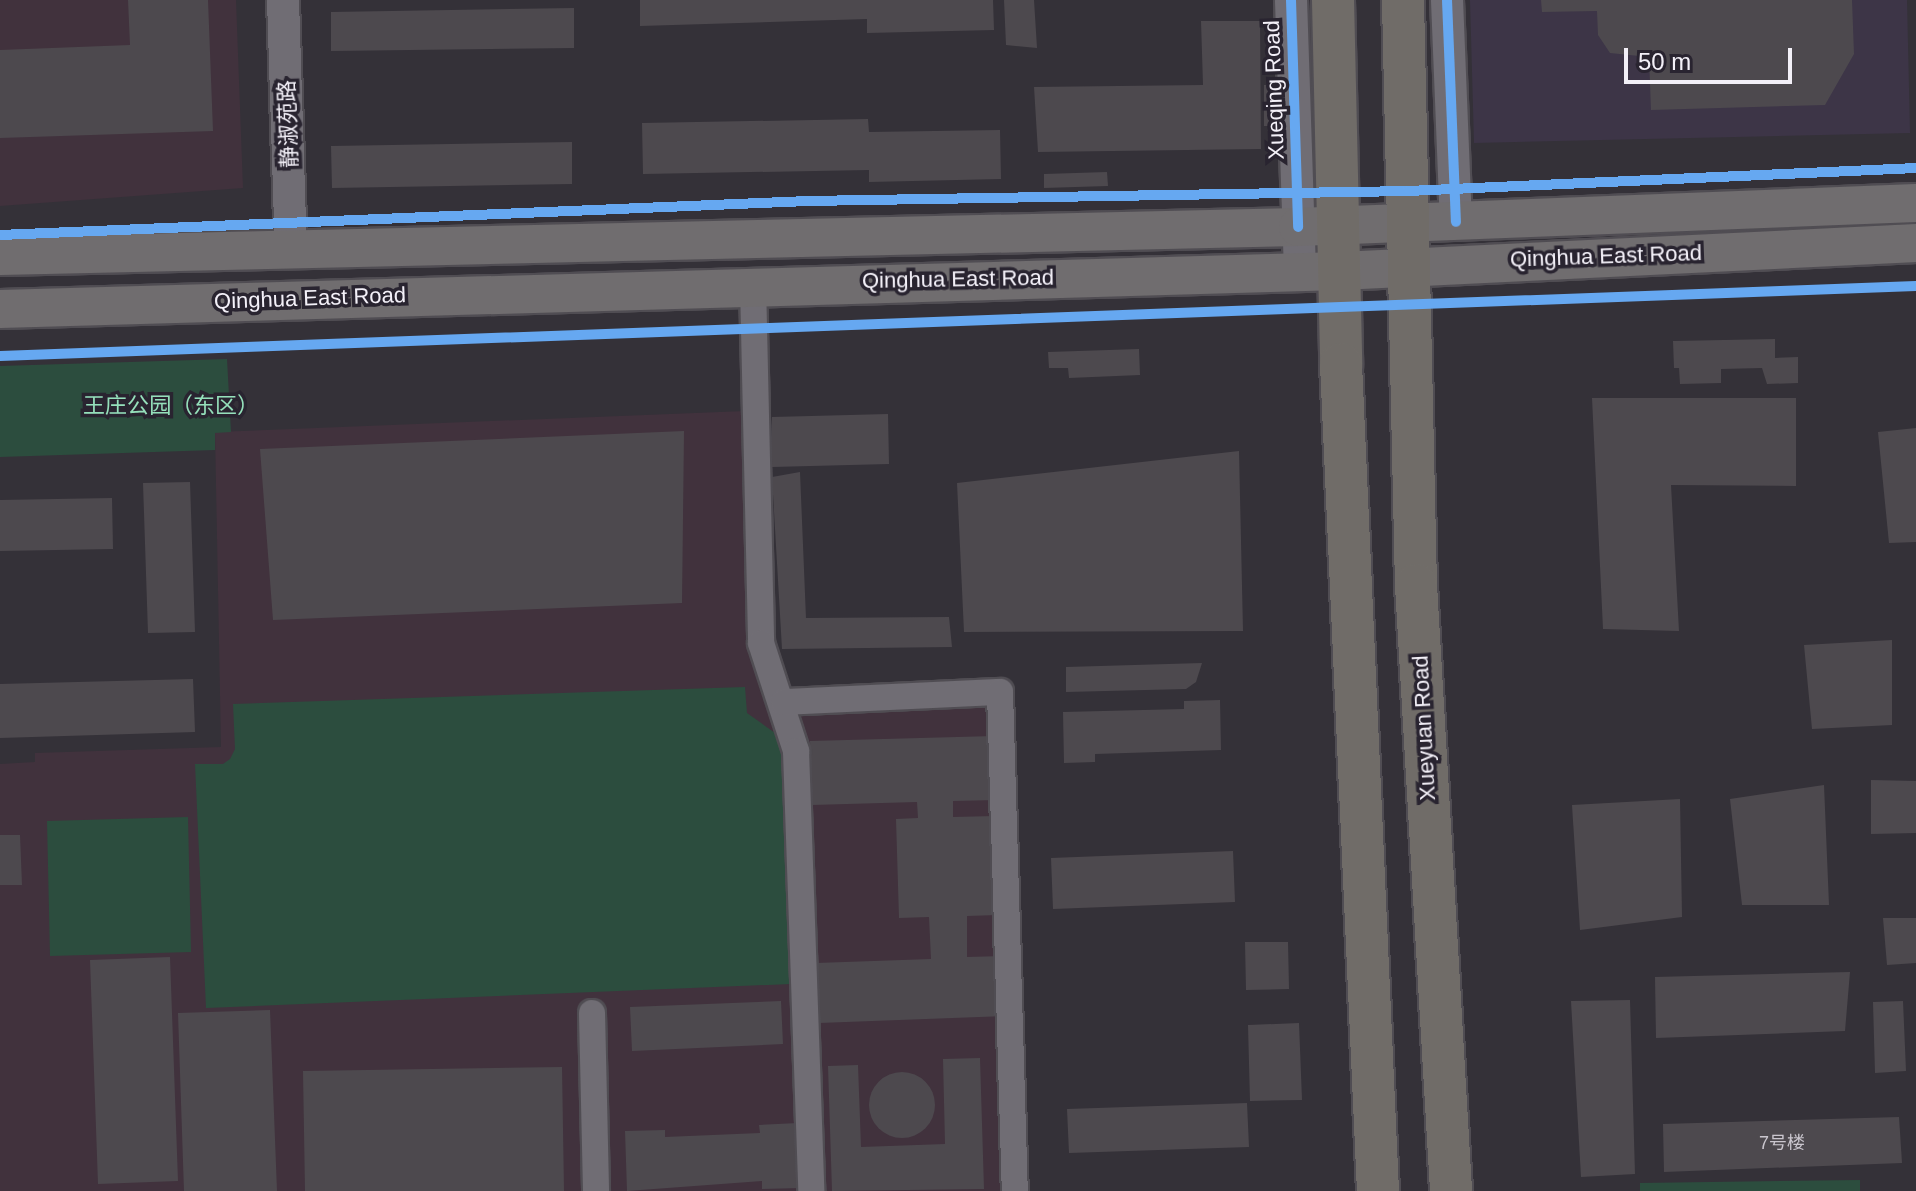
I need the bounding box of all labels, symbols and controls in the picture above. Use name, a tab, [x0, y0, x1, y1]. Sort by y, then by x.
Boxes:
street label: Xueqing Road	[1258, 20, 1290, 160]
scale bar	[1628, 32, 1796, 82]
text: 50 m	[1638, 48, 1691, 75]
street label: 静淑苑路	[273, 80, 303, 168]
street label: Qinghua East Road	[1510, 239, 1702, 273]
street label: Qinghua East Road	[862, 264, 1054, 294]
street label: Qinghua East Road	[214, 281, 406, 315]
park label: 王庄公园（东区）	[83, 393, 259, 419]
street label: Xueyuan Road	[1407, 655, 1441, 801]
house number: 7号楼	[1759, 1132, 1805, 1154]

